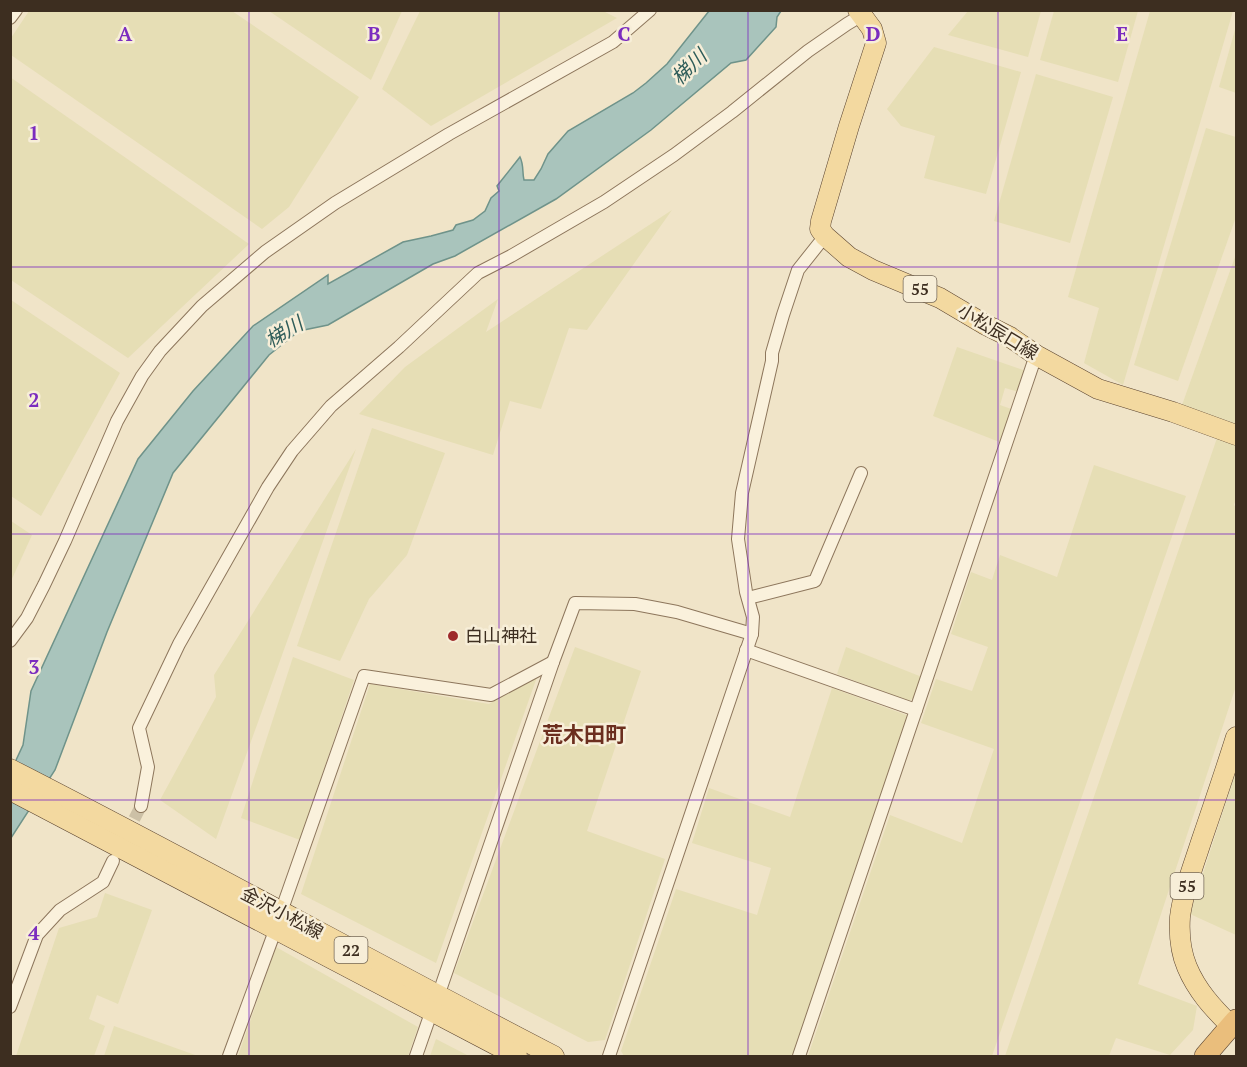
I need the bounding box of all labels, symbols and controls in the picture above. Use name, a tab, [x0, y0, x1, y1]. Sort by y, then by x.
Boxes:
text: A	[118, 20, 133, 47]
text: B	[368, 20, 381, 47]
text: C	[617, 20, 631, 47]
text: D	[866, 20, 880, 47]
text: E	[1116, 20, 1128, 47]
water label: 梯川	[665, 42, 714, 90]
text: 1	[28, 119, 40, 146]
road number: 55	[904, 276, 936, 302]
street label: 小松辰口線	[954, 298, 1043, 365]
water label: 梯川	[260, 309, 310, 353]
text: 2	[28, 386, 40, 413]
place label: 白山神社	[465, 623, 537, 647]
marker: 白山神社	[446, 629, 460, 643]
text: 3	[28, 653, 40, 680]
district label: 荒木田町	[542, 720, 626, 748]
road number: 55	[1170, 873, 1204, 899]
street label: 金沢小松線	[237, 880, 328, 944]
text: 4	[28, 919, 40, 946]
road number: 22	[334, 937, 368, 963]

